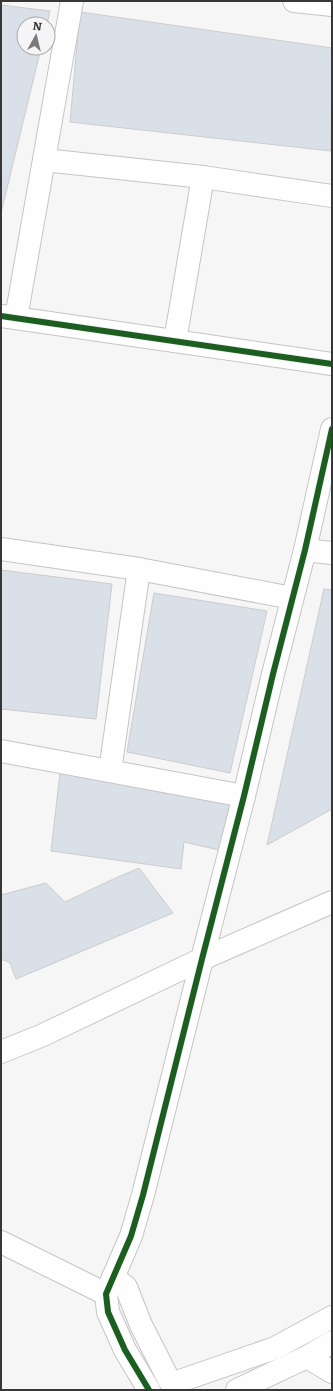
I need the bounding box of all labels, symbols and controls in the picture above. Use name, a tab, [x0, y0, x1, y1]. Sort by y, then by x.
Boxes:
north arrow	[16, 16, 56, 56]
text: N	[32, 17, 43, 34]

